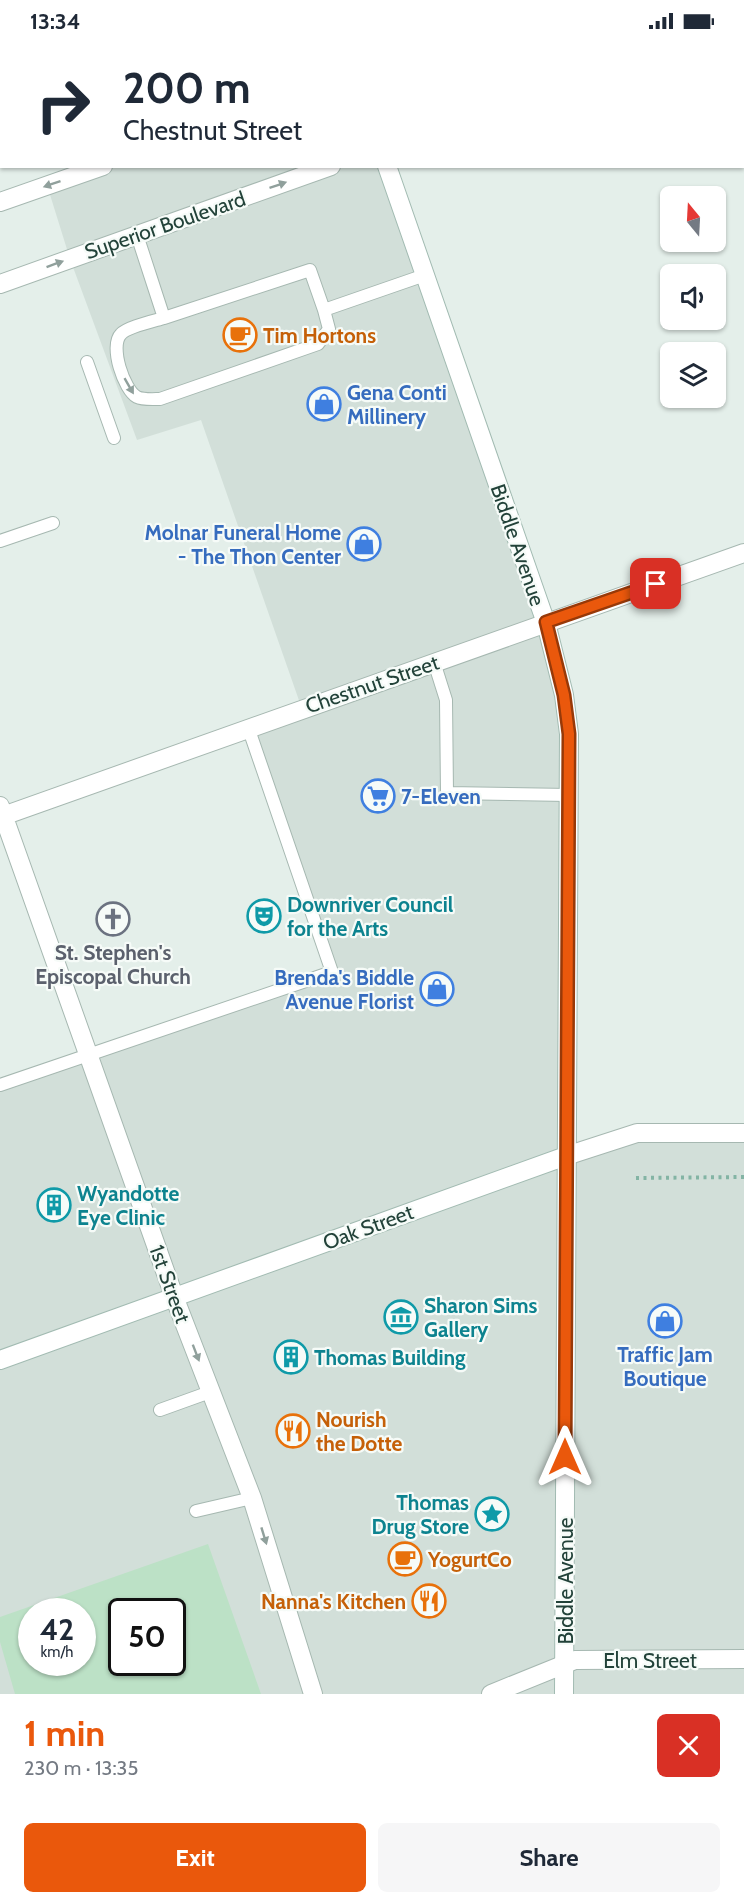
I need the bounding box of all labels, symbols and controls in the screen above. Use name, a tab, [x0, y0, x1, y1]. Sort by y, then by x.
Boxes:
text: 13:34	[30, 8, 80, 35]
text: 200 m	[123, 62, 250, 114]
icon: right	[24, 66, 102, 144]
text: Chestnut Street	[123, 114, 302, 147]
one-way arrow	[43, 179, 61, 189]
one-way arrow	[269, 180, 287, 190]
street label: Superior Boulevard	[81, 186, 249, 264]
north arrow	[660, 186, 726, 252]
map controls	[660, 186, 726, 408]
one-way arrow	[46, 259, 64, 269]
button: sound	[660, 264, 726, 330]
cafe icon: Tim Hortons	[222, 317, 258, 353]
place label: Tim Hortons	[263, 323, 376, 348]
button: layers	[660, 342, 726, 408]
one-way arrow	[123, 377, 134, 394]
place label: Gena Conti Millinery	[347, 380, 447, 429]
shop icon: Gena Conti Millinery	[306, 386, 342, 422]
street label: Biddle Avenue	[485, 481, 551, 609]
place label: Molnar Funeral Home - The Thon Center	[145, 520, 341, 569]
shop icon: Molnar Funeral Home - The Thon Center	[346, 526, 382, 562]
pin	[630, 558, 681, 609]
icon: arrive	[639, 567, 672, 600]
street label: Chestnut Street	[302, 649, 442, 719]
supermarket icon: 7-Eleven	[360, 778, 396, 814]
place label: 7-Eleven	[401, 784, 481, 809]
place label: Downriver Council for the Arts	[287, 892, 454, 941]
theatre icon: Downriver Council for the Arts	[246, 898, 282, 934]
church icon: St. Stephen's Episcopal Church	[95, 901, 131, 937]
place label: St. Stephen's Episcopal Church	[35, 940, 191, 989]
place label: Brenda's Biddle Avenue Florist	[274, 965, 414, 1014]
shop icon: Brenda's Biddle Avenue Florist	[419, 971, 455, 1007]
place label: Wyandotte Eye Clinic	[77, 1181, 180, 1230]
building icon: Wyandotte Eye Clinic	[36, 1187, 72, 1223]
street label: Oak Street	[319, 1199, 417, 1255]
street label: 1st Street	[144, 1242, 196, 1326]
place label: Sharon Sims Gallery	[424, 1293, 537, 1342]
museum icon: Sharon Sims Gallery	[383, 1299, 419, 1335]
shop icon: Traffic Jam Boutique	[647, 1303, 683, 1339]
building icon: Thomas Building	[273, 1339, 309, 1375]
place label: Traffic Jam Boutique	[617, 1342, 713, 1391]
one-way arrow	[191, 1344, 201, 1362]
place label: Thomas Building	[314, 1345, 466, 1370]
place label: Nourish the Dotte	[316, 1407, 403, 1456]
restaurant icon: Nourish the Dotte	[275, 1413, 311, 1449]
position arrow	[533, 1425, 597, 1489]
place label: Thomas Drug Store	[372, 1490, 469, 1539]
place icon: Thomas Drug Store	[474, 1496, 510, 1532]
street label: Biddle Avenue	[553, 1517, 578, 1645]
one-way arrow	[260, 1527, 269, 1545]
cafe icon: YogurtCo	[387, 1541, 423, 1577]
place label: YogurtCo	[427, 1547, 512, 1572]
restaurant icon: Nanna's Kitchen	[411, 1583, 447, 1619]
place label: Nanna's Kitchen	[261, 1589, 406, 1614]
speed limit sign: 50	[108, 1598, 186, 1676]
text: 42	[40, 1611, 74, 1648]
text: km/h	[41, 1643, 73, 1661]
street label: Elm Street	[603, 1648, 697, 1673]
text: 1 min	[24, 1711, 105, 1755]
button: close	[657, 1714, 720, 1777]
text: 230 m · 13:35	[24, 1756, 138, 1780]
button: Exit	[24, 1823, 366, 1892]
button: Share	[378, 1823, 720, 1892]

